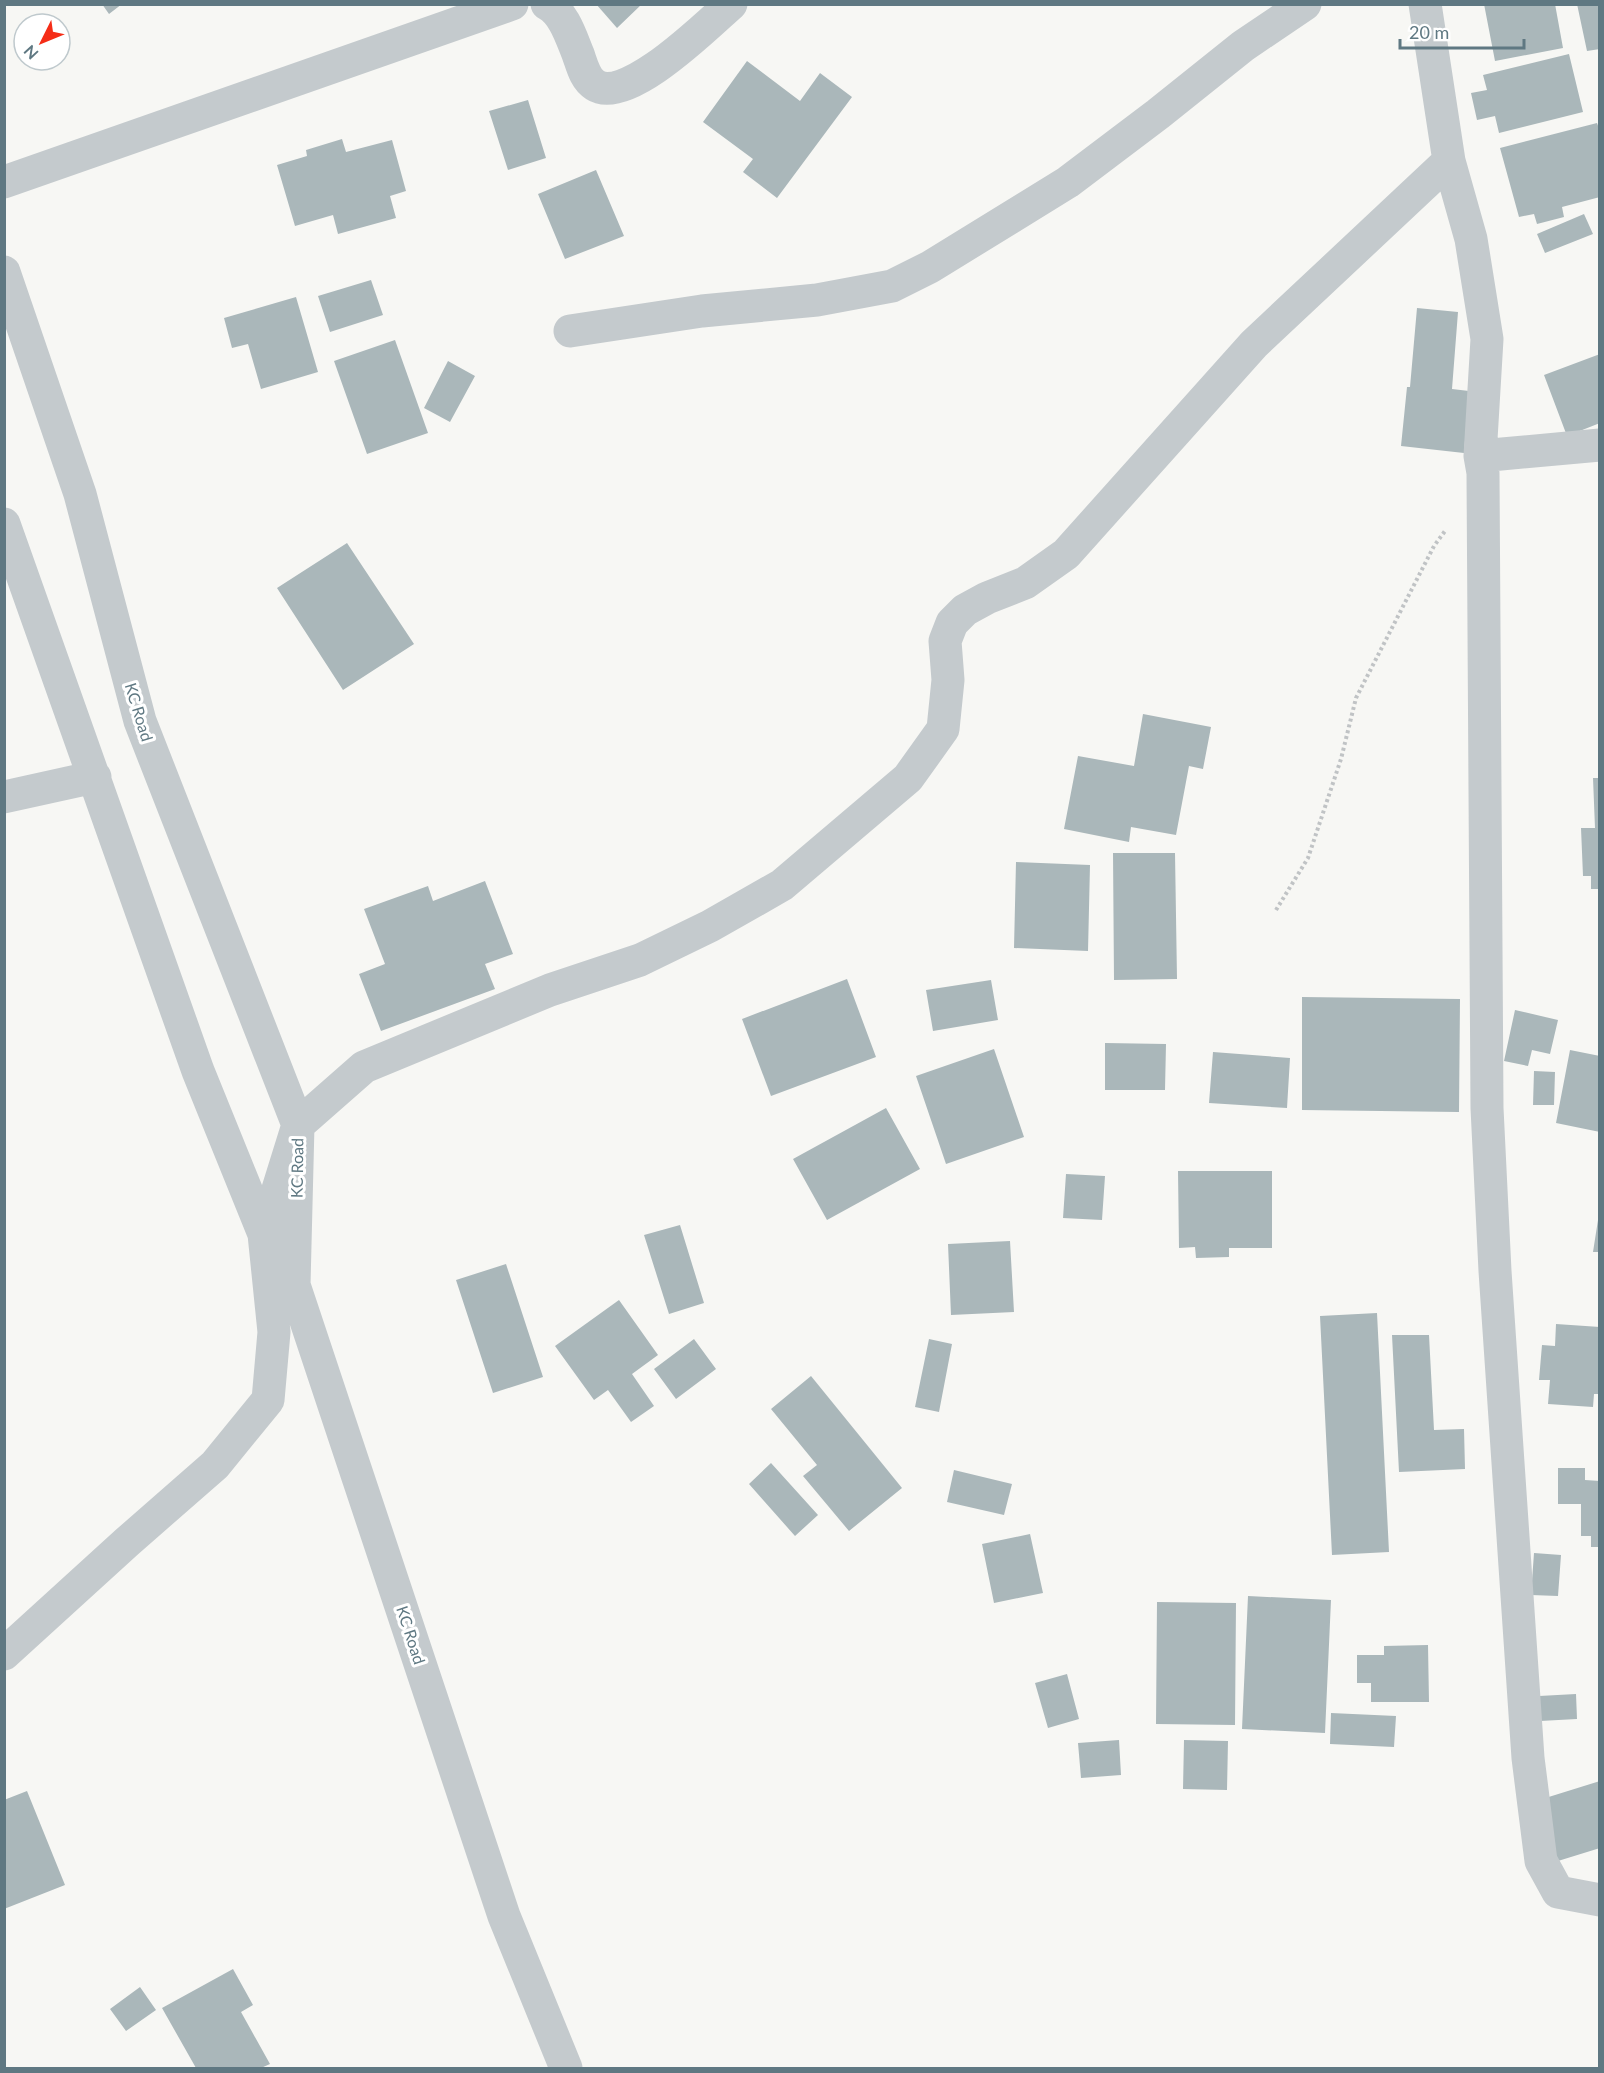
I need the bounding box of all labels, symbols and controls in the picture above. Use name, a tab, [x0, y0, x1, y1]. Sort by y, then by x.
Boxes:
north arrow	[12, 12, 72, 72]
scale bar	[1400, 12, 1524, 50]
text: 20 m	[1409, 21, 1449, 43]
text: N	[20, 42, 42, 64]
street label: KC Road	[122, 680, 157, 743]
street label: KC Road	[286, 1138, 307, 1198]
street label: KC Road	[393, 1603, 430, 1666]

